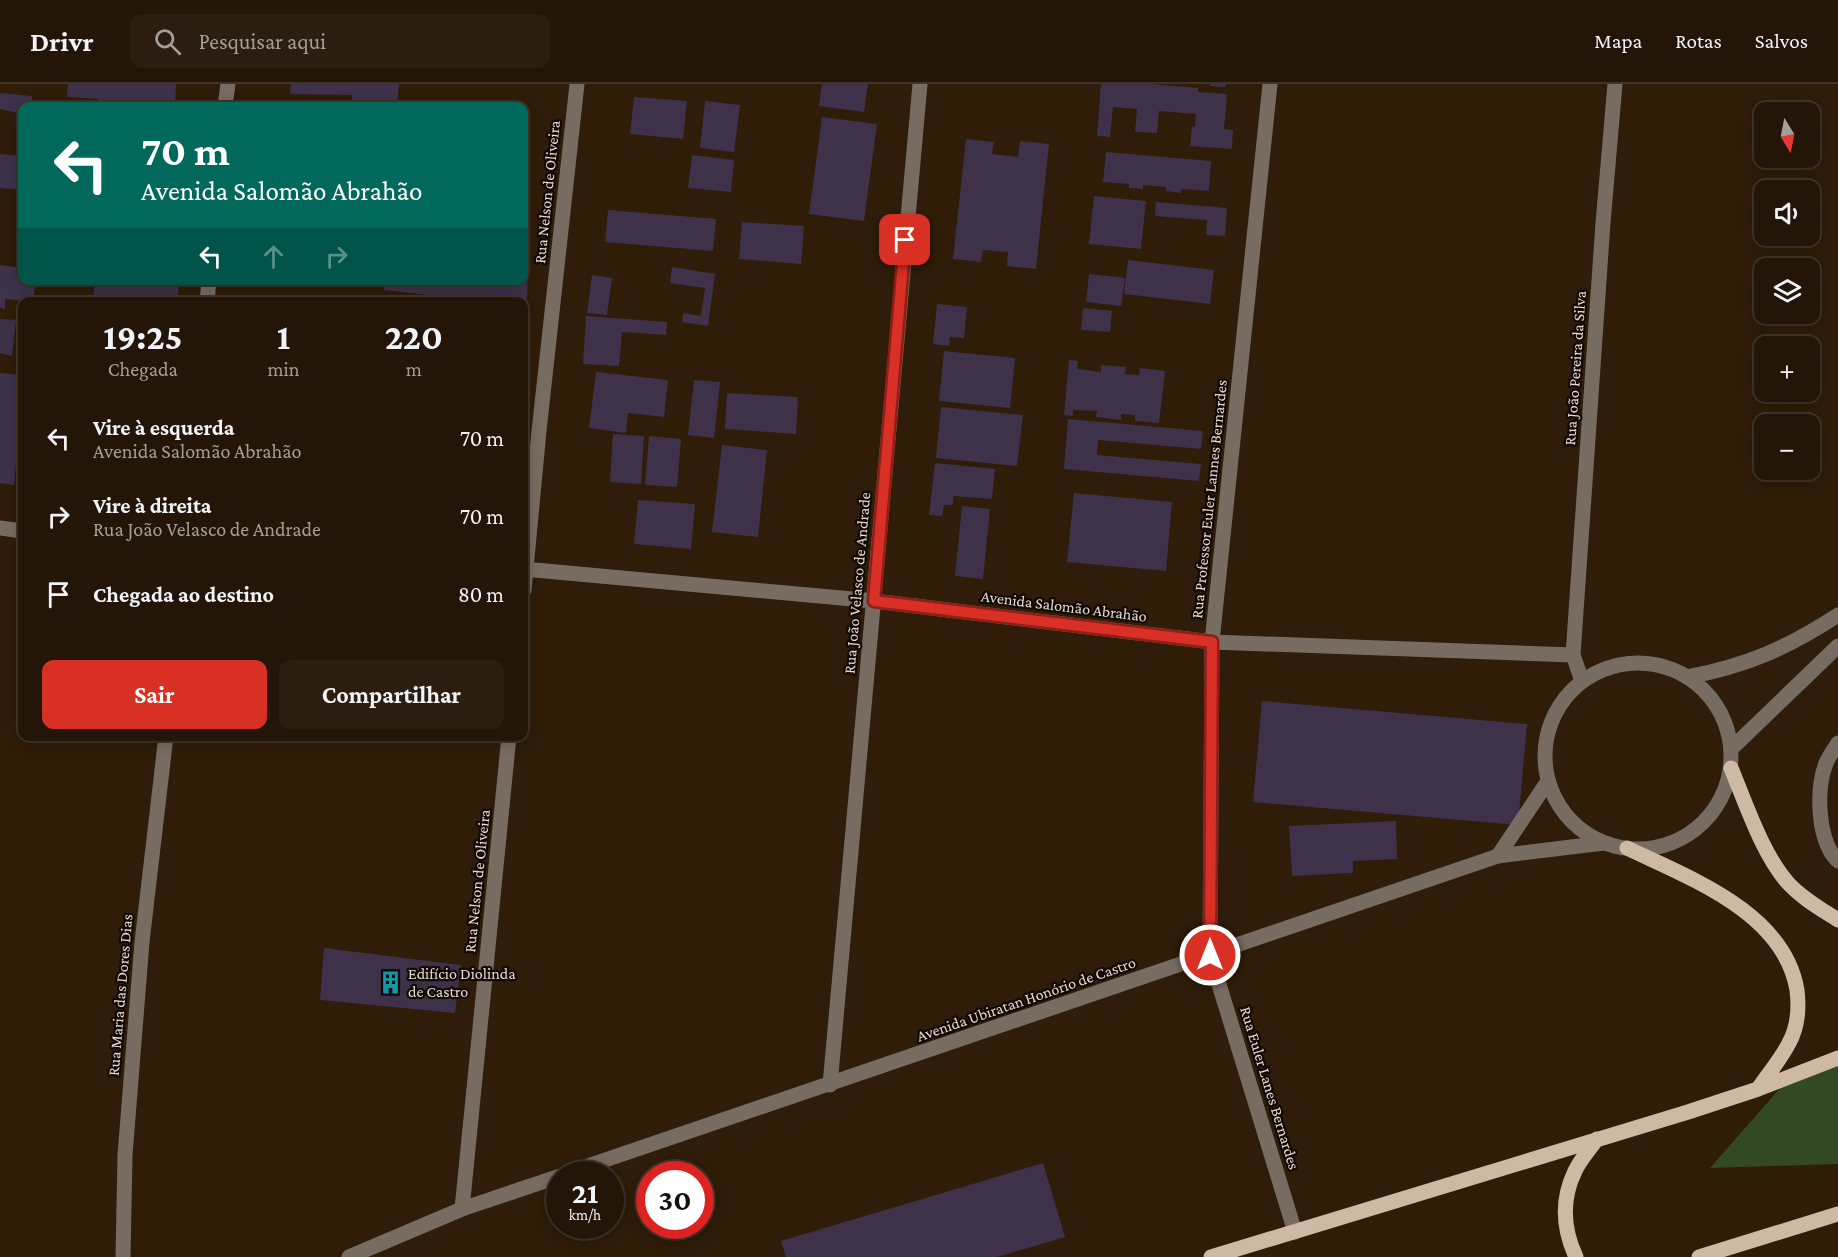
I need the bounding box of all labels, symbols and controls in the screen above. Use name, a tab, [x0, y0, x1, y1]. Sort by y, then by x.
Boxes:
search box	[130, 14, 550, 68]
icon: search	[151, 25, 184, 58]
text: Drivr	[30, 26, 94, 57]
text: Pesquisar aqui	[199, 29, 326, 54]
text: Mapa	[1594, 29, 1642, 53]
text: Rotas	[1675, 29, 1722, 53]
text: Salvos	[1755, 29, 1808, 53]
north arrow	[1754, 102, 1820, 168]
map controls	[1754, 102, 1820, 480]
street label: Rua Nelson de Oliveira	[531, 119, 563, 264]
icon: left	[42, 126, 120, 204]
text: 70 m	[141, 127, 230, 174]
text: Avenida Salomão Abrahão	[141, 176, 423, 206]
button: sound	[1754, 180, 1820, 246]
pin	[879, 214, 930, 265]
icon: arrive	[888, 223, 921, 256]
icon: left	[194, 240, 227, 273]
icon: ahead	[257, 240, 290, 273]
icon: right	[320, 240, 353, 273]
button: layers	[1754, 258, 1820, 324]
street label: Rua João Pereira da Silva	[1561, 289, 1590, 446]
text: 19:25	[103, 317, 182, 357]
text: 1	[277, 317, 290, 357]
text: 220	[385, 317, 443, 357]
button: +	[1754, 336, 1820, 402]
text: Chegada	[108, 358, 178, 380]
text: min	[267, 358, 300, 380]
text: m	[406, 358, 422, 380]
street label: Rua Professor Euler Lannes Bernardes	[1188, 379, 1230, 619]
button: −	[1754, 414, 1820, 480]
text: Vire à esquerda	[93, 415, 234, 440]
icon: left	[42, 422, 75, 455]
text: 70 m	[460, 426, 504, 451]
text: Avenida Salomão Abrahão	[93, 440, 302, 462]
street label: Rua João Velasco de Andrade	[841, 491, 874, 675]
text: Vire à direita	[93, 493, 212, 518]
icon: right	[42, 500, 75, 533]
text: 70 m	[460, 504, 504, 529]
text: Rua João Velasco de Andrade	[93, 518, 321, 540]
icon: arrive	[42, 578, 75, 611]
text: Chegada ao destino	[93, 582, 274, 607]
text: 80 m	[458, 582, 504, 607]
street label: Avenida Salomão Abrahão	[980, 587, 1148, 625]
button: Sair	[42, 660, 267, 729]
button: Compartilhar	[279, 660, 504, 729]
street label: Rua Nelson de Oliveira	[461, 808, 493, 953]
street label: Rua Maria das Dores Dias	[104, 913, 136, 1077]
position arrow	[1178, 923, 1242, 987]
street label: Avenida Ubiratan Honório de Castro	[914, 953, 1138, 1045]
place label: Edifício Diolinda de Castro	[408, 965, 516, 1000]
building icon: Edifício Diolinda de Castro	[377, 969, 403, 995]
street label: Rua Euler Lanes Bernardes	[1237, 1005, 1303, 1171]
speed limit sign: 30	[636, 1161, 714, 1239]
text: 21	[572, 1176, 598, 1209]
text: km/h	[569, 1207, 601, 1223]

